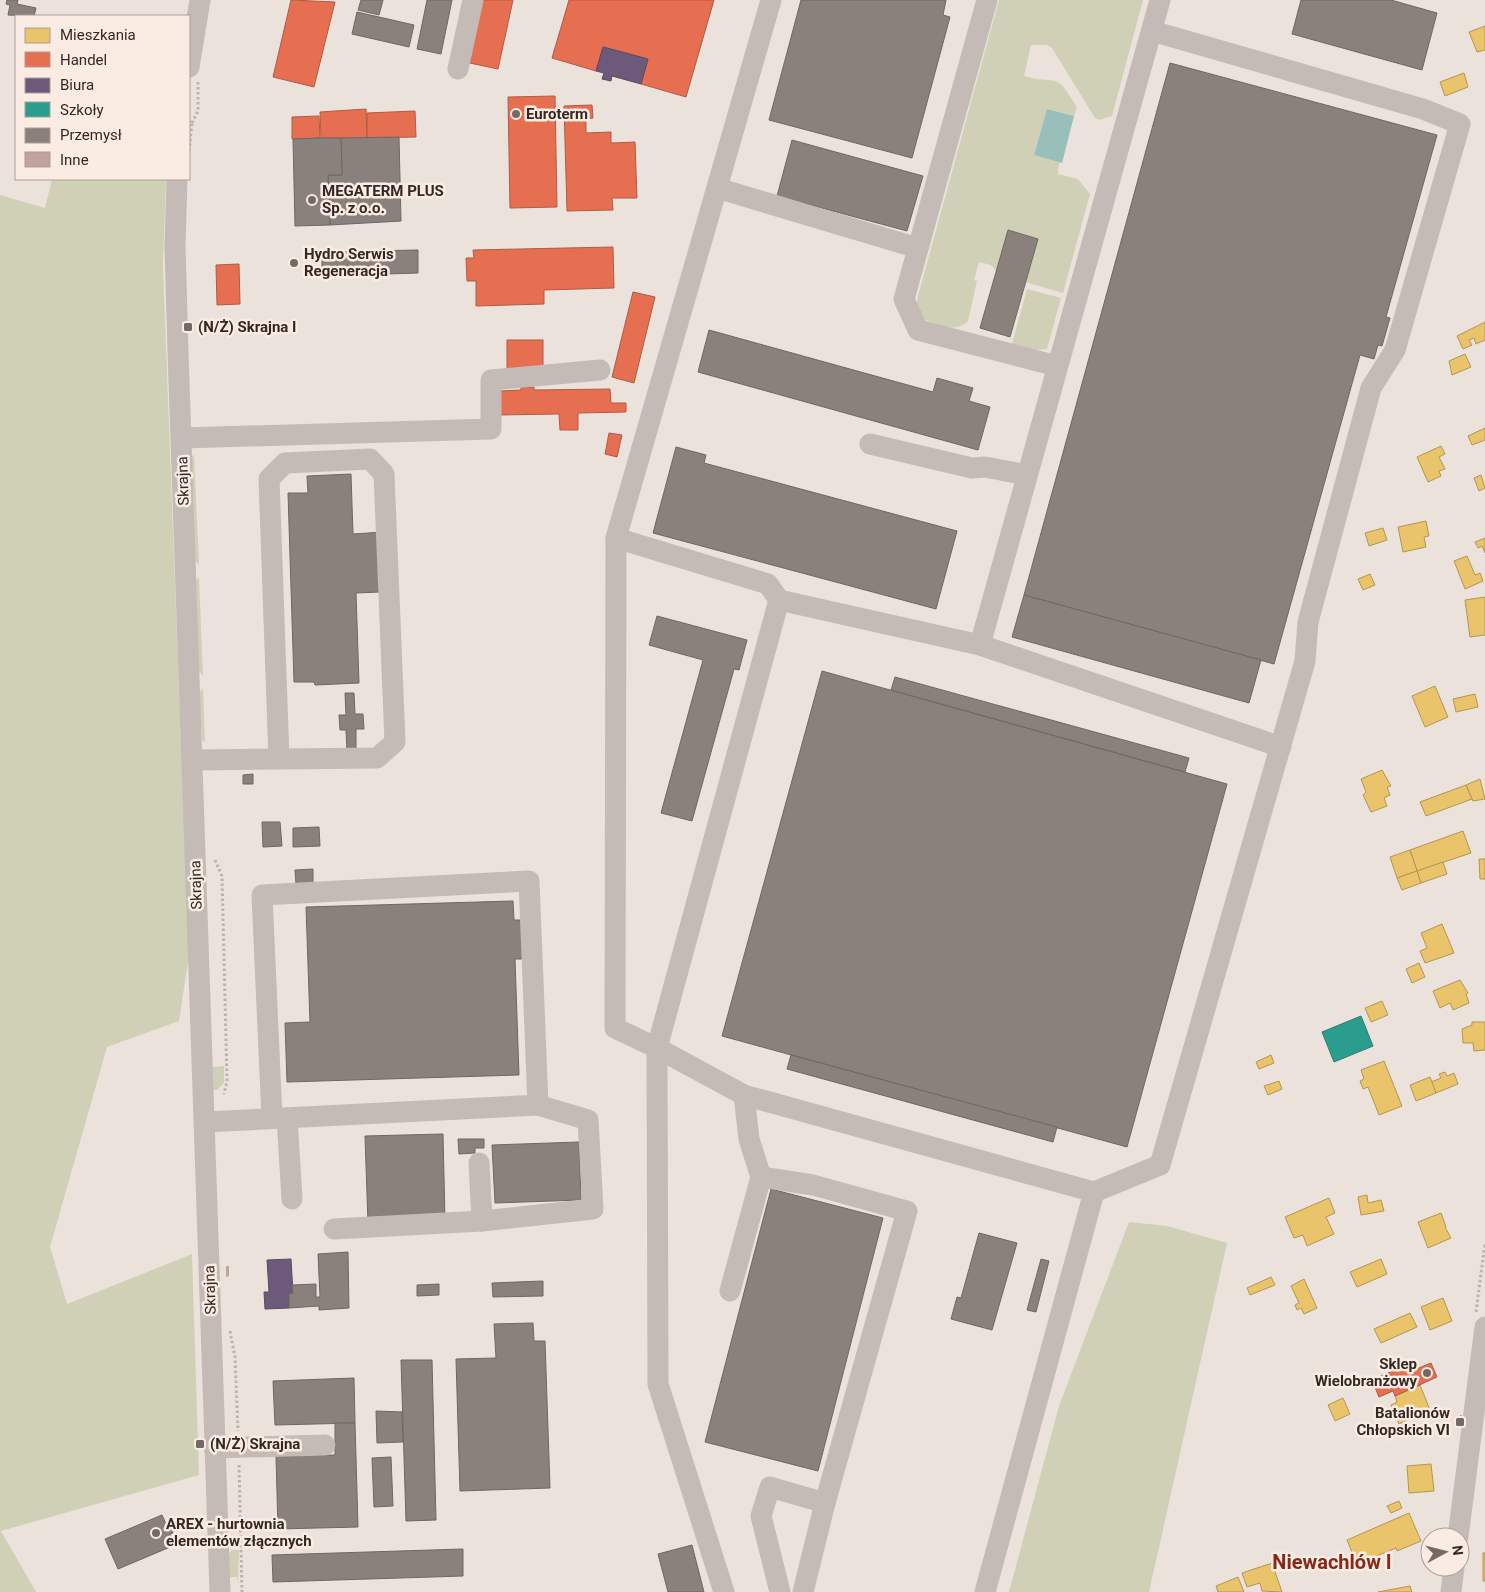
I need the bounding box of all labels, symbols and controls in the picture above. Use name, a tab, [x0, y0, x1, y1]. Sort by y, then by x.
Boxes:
legend	[15, 15, 190, 180]
text: Mieszkania	[60, 26, 136, 44]
text: Handel	[60, 51, 107, 69]
text: Biura	[60, 76, 94, 94]
text: Szkoły	[60, 101, 104, 119]
place label: Euroterm	[526, 105, 588, 123]
marker: Euroterm	[510, 108, 522, 120]
text: Przemysł	[60, 126, 122, 144]
text: Inne	[60, 151, 89, 169]
place label: MEGATERM PLUS Sp. z o.o.	[322, 182, 444, 217]
marker: MEGATERM PLUS Sp. z o.o.	[306, 194, 318, 206]
place label: Hydro Serwis Regeneracja	[304, 245, 394, 280]
marker: Hydro Serwis Regeneracja	[288, 257, 300, 269]
place label: (N/Ż) Skrajna I	[198, 318, 296, 336]
marker: (N/Ż) Skrajna I	[182, 321, 194, 333]
street label: Skrajna	[173, 456, 193, 506]
street label: Skrajna	[186, 860, 206, 910]
street label: Skrajna	[200, 1265, 220, 1315]
place label: Sklep Wielobranżowy	[1315, 1355, 1417, 1390]
marker: Sklep Wielobranżowy	[1421, 1367, 1433, 1379]
place label: Batalionów Chłopskich VI	[1356, 1404, 1450, 1439]
marker: Batalionów Chłopskich VI	[1454, 1416, 1466, 1428]
place label: (N/Ż) Skrajna	[210, 1435, 300, 1453]
marker: (N/Ż) Skrajna	[194, 1438, 206, 1450]
place label: AREX - hurtownia elementów złącznych	[166, 1515, 312, 1550]
marker: AREX - hurtownia elementów złącznych	[150, 1527, 162, 1539]
north arrow	[1420, 1527, 1470, 1577]
text: N	[1449, 1545, 1466, 1556]
district label: Niewachlów I	[1272, 1550, 1392, 1574]

